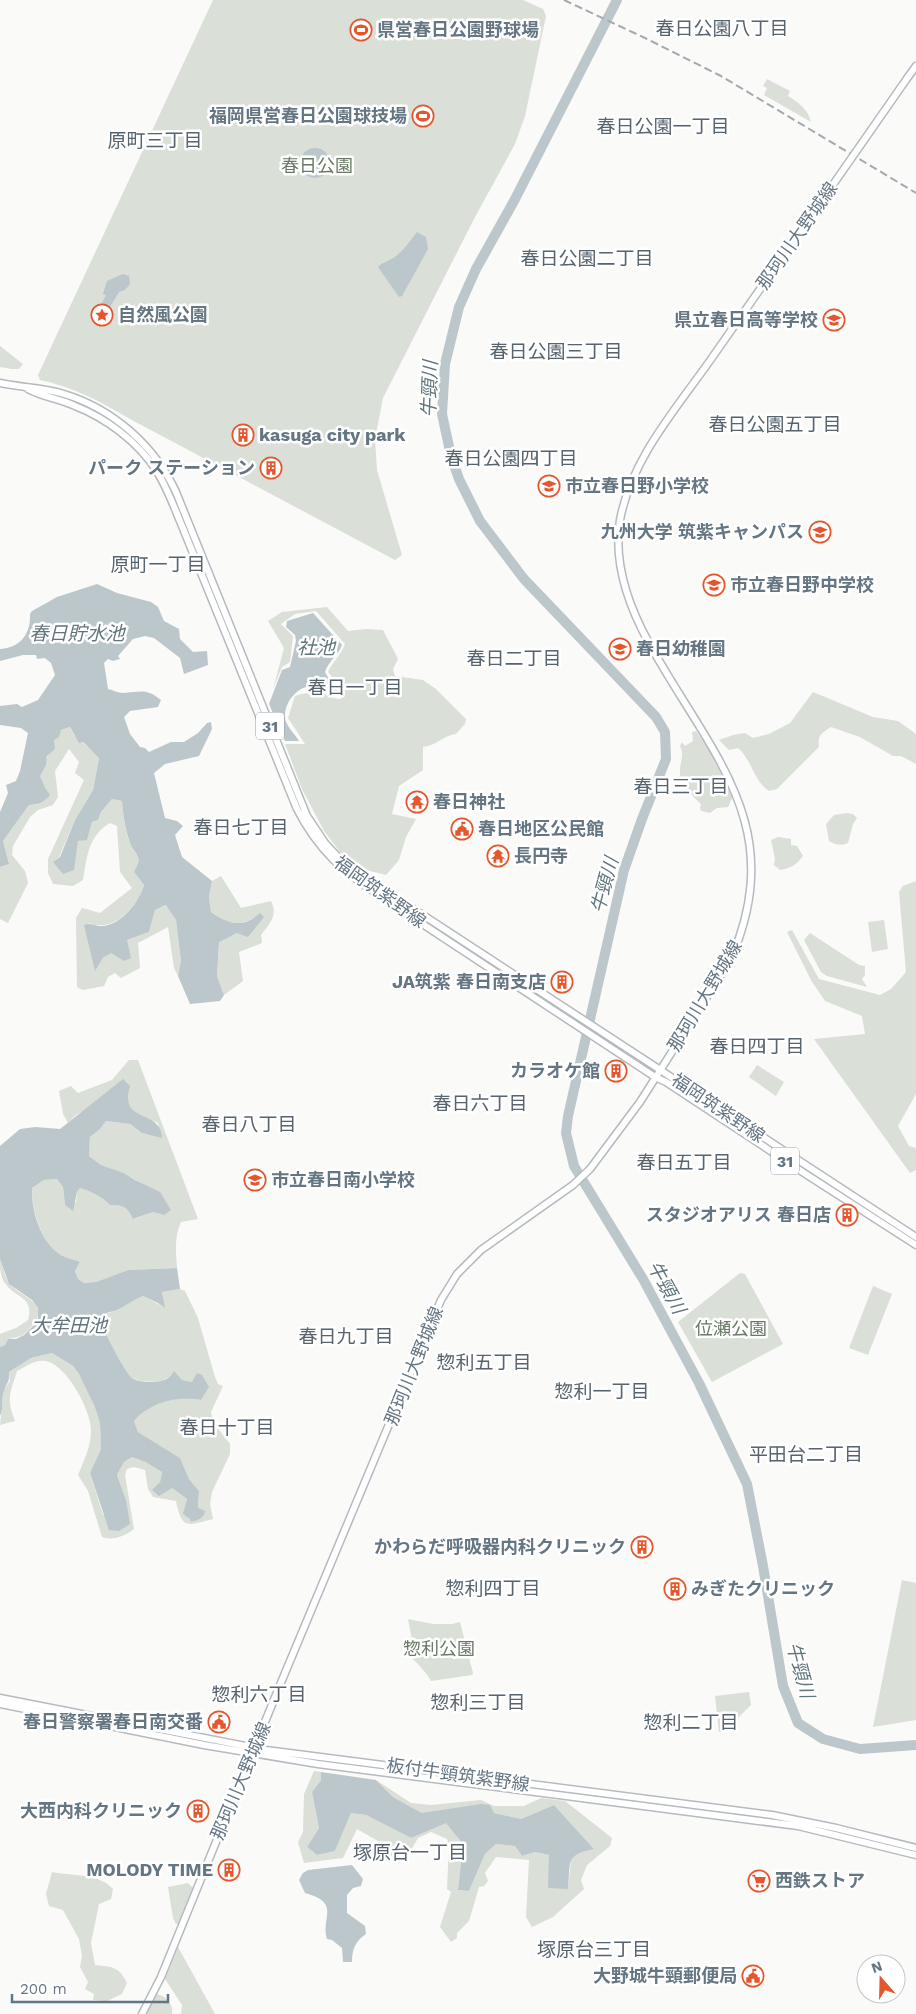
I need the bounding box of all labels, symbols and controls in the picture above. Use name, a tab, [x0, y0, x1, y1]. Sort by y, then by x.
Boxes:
district label: 春日公園八丁目	[655, 17, 789, 40]
sports icon: 県営春日公園野球場	[349, 18, 373, 42]
place label: 県営春日公園野球場	[377, 19, 539, 40]
sports icon: 福岡県営春日公園球技場	[411, 104, 435, 128]
place label: 福岡県営春日公園球技場	[209, 105, 407, 126]
district label: 春日公園一丁目	[596, 115, 730, 138]
district label: 原町三丁目	[107, 129, 203, 152]
park label: 春日公園	[281, 155, 353, 176]
street label: 那珂川大野城線	[752, 178, 841, 293]
district label: 春日公園二丁目	[520, 247, 654, 270]
place icon: 自然風公園	[90, 303, 114, 327]
place label: 自然風公園	[118, 304, 208, 325]
school or university icon: 県立春日高等学校	[822, 308, 846, 332]
place label: 県立春日高等学校	[674, 309, 818, 330]
district label: 春日公園三丁目	[489, 340, 623, 363]
water label: 牛頸川	[417, 358, 442, 418]
district label: 春日公園五丁目	[708, 413, 842, 436]
building icon: kasuga city park	[231, 423, 255, 447]
place label: kasuga city park	[259, 424, 406, 445]
district label: 春日公園四丁目	[444, 447, 578, 470]
building icon: パーク ステーション	[259, 456, 283, 480]
place label: パーク ステーション	[88, 457, 255, 478]
school or university icon: 市立春日野小学校	[537, 474, 561, 498]
place label: 市立春日野小学校	[565, 475, 709, 496]
school or university icon: 九州大学 筑紫キャンパス	[808, 520, 832, 544]
place label: 九州大学 筑紫キャンパス	[601, 521, 804, 542]
district label: 原町一丁目	[110, 553, 206, 576]
school or university icon: 市立春日野中学校	[702, 573, 726, 597]
place label: 市立春日野中学校	[730, 574, 874, 595]
water label: 春日貯水池	[29, 622, 126, 645]
water label: 社池	[297, 636, 337, 659]
school or university icon: 春日幼稚園	[608, 637, 632, 661]
place label: 春日幼稚園	[636, 638, 726, 659]
district label: 春日二丁目	[466, 647, 562, 670]
district label: 春日一丁目	[307, 676, 403, 699]
road number: 31	[256, 712, 284, 739]
district label: 春日三丁目	[633, 775, 729, 798]
temple icon: 春日神社	[405, 790, 429, 814]
place label: 春日神社	[433, 791, 505, 812]
district label: 春日七丁目	[193, 816, 289, 839]
public building icon: 春日地区公民館	[450, 817, 474, 841]
place label: 春日地区公民館	[478, 818, 604, 839]
temple icon: 長円寺	[486, 844, 510, 868]
place label: 長円寺	[514, 845, 568, 866]
street label: 福岡筑紫野線	[330, 851, 430, 932]
water label: 牛頸川	[586, 853, 623, 916]
street label: 那珂川大野城線	[663, 936, 746, 1055]
building icon: JA筑紫 春日南支店	[550, 970, 574, 994]
place label: JA筑紫 春日南支店	[392, 971, 546, 992]
district label: 春日四丁目	[709, 1035, 805, 1058]
building icon: カラオケ館	[604, 1059, 628, 1083]
place label: カラオケ館	[510, 1060, 600, 1081]
street label: 福岡筑紫野線	[668, 1069, 769, 1146]
district label: 春日六丁目	[432, 1092, 528, 1115]
district label: 春日八丁目	[201, 1113, 297, 1136]
road number: 31	[771, 1148, 799, 1174]
district label: 春日五丁目	[636, 1151, 732, 1174]
school or university icon: 市立春日南小学校	[243, 1168, 267, 1192]
place label: 市立春日南小学校	[271, 1169, 415, 1190]
building icon: スタジオアリス 春日店	[835, 1203, 859, 1227]
place label: スタジオアリス 春日店	[646, 1204, 831, 1225]
water label: 牛頸川	[643, 1257, 691, 1319]
street label: 那珂川大野城線	[380, 1303, 447, 1428]
water label: 大牟田池	[31, 1314, 109, 1337]
park label: 位瀬公園	[695, 1318, 767, 1339]
district label: 春日九丁目	[298, 1325, 394, 1348]
district label: 惣利五丁目	[436, 1351, 532, 1374]
district label: 惣利一丁目	[554, 1380, 650, 1403]
district label: 春日十丁目	[179, 1416, 275, 1439]
district label: 平田台二丁目	[749, 1443, 863, 1466]
building icon: かわらだ呼吸器内科クリニック	[630, 1535, 654, 1559]
place label: かわらだ呼吸器内科クリニック	[374, 1536, 626, 1557]
district label: 惣利四丁目	[445, 1577, 541, 1600]
building icon: みぎたクリニック	[663, 1577, 687, 1601]
place label: みぎたクリニック	[691, 1578, 835, 1599]
park label: 惣利公園	[403, 1638, 475, 1659]
water label: 牛頸川	[782, 1640, 820, 1703]
district label: 惣利六丁目	[211, 1683, 307, 1706]
district label: 惣利三丁目	[430, 1691, 526, 1714]
public building icon: 春日警察署春日南交番	[207, 1710, 231, 1734]
place label: 春日警察署春日南交番	[23, 1711, 203, 1732]
district label: 惣利二丁目	[643, 1711, 739, 1734]
street label: 那珂川大野城線	[206, 1719, 275, 1843]
street label: 板付牛頸筑紫野線	[385, 1754, 531, 1795]
building icon: 大西内科クリニック	[186, 1799, 210, 1823]
place label: 大西内科クリニック	[20, 1800, 182, 1821]
district label: 塚原台一丁目	[353, 1841, 467, 1864]
building icon: MOLODY TIME	[217, 1858, 241, 1882]
place label: MOLODY TIME	[86, 1859, 213, 1880]
supermarket icon: 西鉄ストア	[747, 1869, 771, 1893]
place label: 西鉄ストア	[775, 1870, 865, 1891]
district label: 塚原台三丁目	[537, 1938, 651, 1961]
north arrow	[856, 1954, 906, 2004]
text: N	[869, 1957, 884, 1976]
public building icon: 大野城牛頸郵便局	[741, 1964, 765, 1988]
place label: 大野城牛頸郵便局	[593, 1965, 737, 1986]
scale bar	[12, 1972, 169, 2004]
text: 200 m	[20, 1980, 67, 1998]

